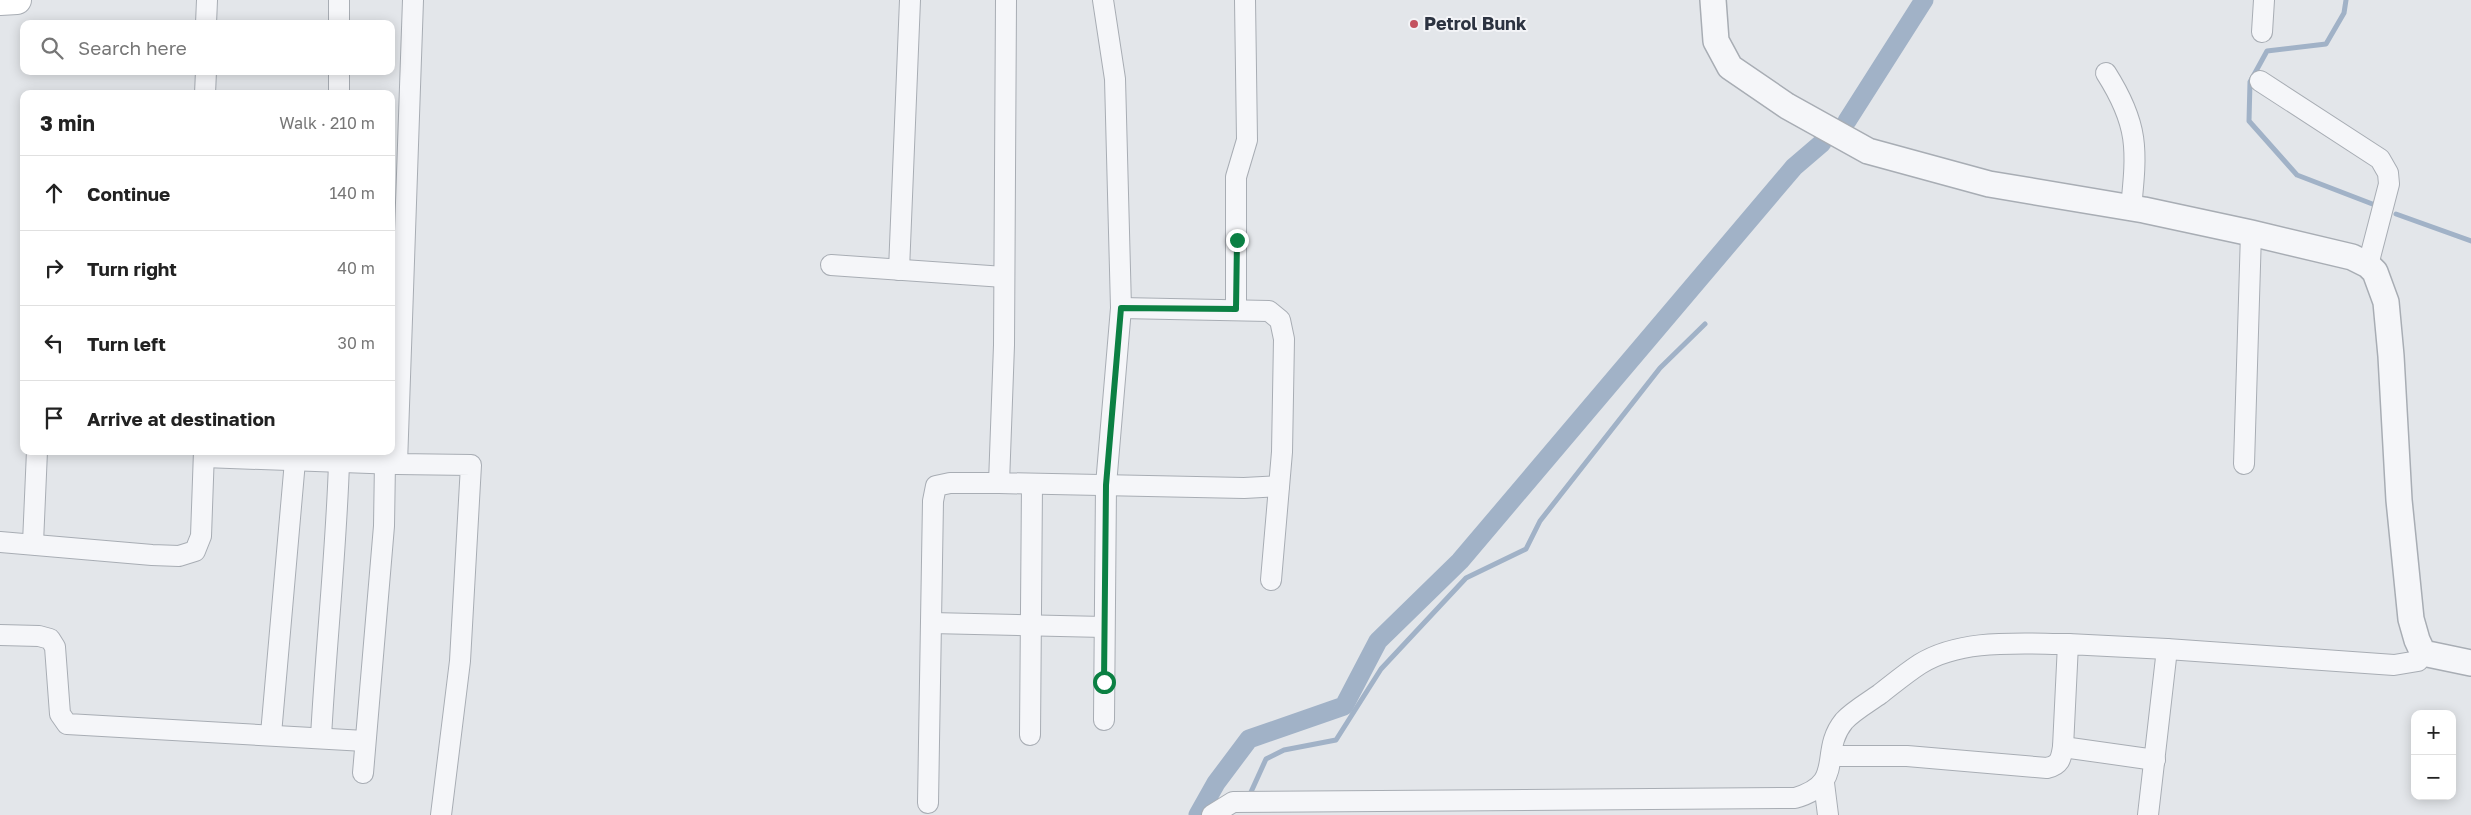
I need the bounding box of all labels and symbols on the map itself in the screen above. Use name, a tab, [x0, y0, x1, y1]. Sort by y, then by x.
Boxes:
place label: Petrol Bunk	[1424, 12, 1527, 34]
marker: Petrol Bunk	[1408, 18, 1420, 30]
route end	[1226, 229, 1249, 252]
route start	[1093, 671, 1116, 694]

